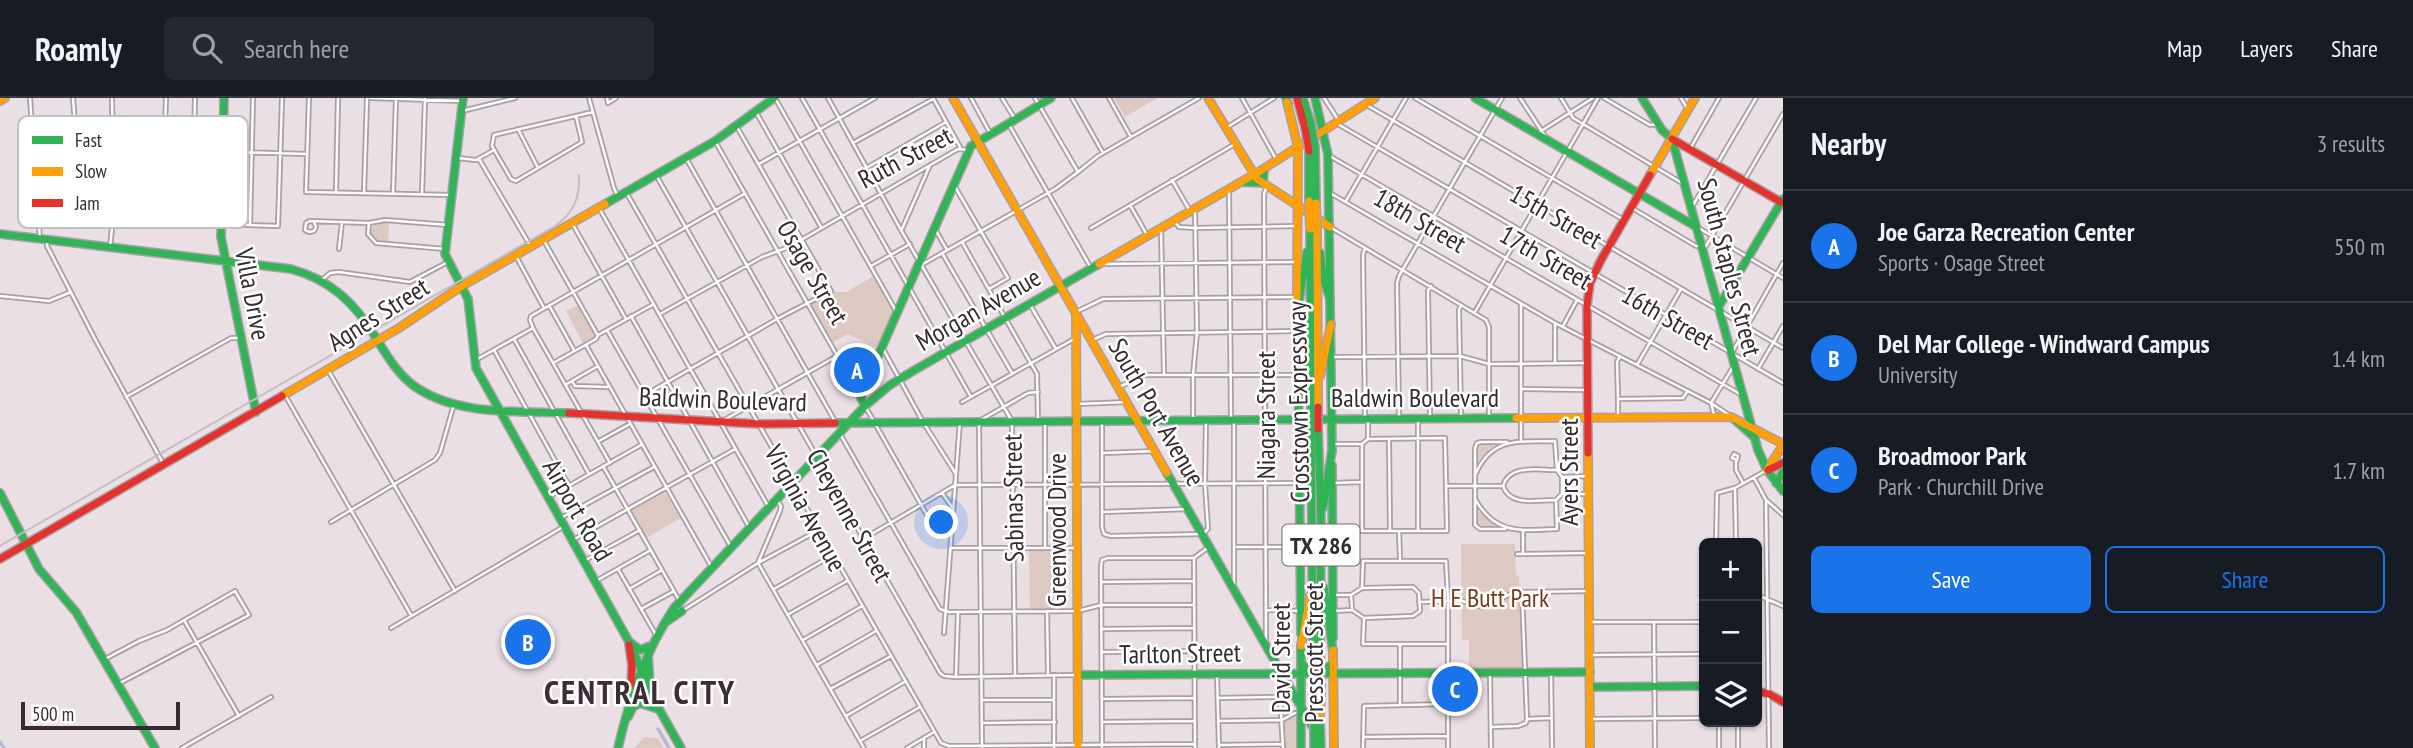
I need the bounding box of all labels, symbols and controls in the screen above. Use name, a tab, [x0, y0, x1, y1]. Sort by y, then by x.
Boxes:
search box	[164, 17, 654, 80]
text: Roamly	[35, 27, 122, 70]
icon: search	[188, 29, 226, 67]
text: Search here	[244, 32, 349, 65]
text: Map	[2167, 33, 2202, 64]
text: Layers	[2240, 33, 2293, 64]
text: Share	[2331, 33, 2378, 64]
legend	[18, 116, 248, 228]
street label: Ruth Street	[852, 119, 958, 195]
text: Nearby	[1811, 124, 1886, 163]
text: Fast	[75, 128, 103, 152]
text: 3 results	[2317, 129, 2385, 158]
text: Slow	[75, 159, 108, 183]
street label: South Staples Street	[1690, 175, 1770, 359]
street label: 15th Street	[1504, 176, 1608, 256]
street label: 18th Street	[1368, 180, 1472, 260]
text: Jam	[74, 191, 100, 215]
street label: Osage Street	[770, 214, 856, 330]
text: Joe Garza Recreation Center	[1878, 215, 2134, 248]
street label: 17th Street	[1494, 217, 1598, 297]
text: A	[1828, 232, 1840, 261]
text: 550 m	[2334, 232, 2385, 261]
street label: Villa Drive	[228, 244, 278, 343]
text: Sports · Osage Street	[1878, 248, 2045, 277]
street label: Morgan Avenue	[910, 260, 1046, 358]
street label: Agnes Street	[321, 270, 435, 358]
street label: 16th Street	[1616, 277, 1720, 357]
street label: Crosstown Expressway	[1280, 301, 1316, 503]
text: Del Mar College - Windward Campus	[1878, 327, 2210, 360]
street label: South Port Avenue	[1101, 332, 1213, 492]
pin: A	[834, 344, 880, 396]
text: B	[1828, 344, 1840, 373]
text: 1.4 km	[2331, 344, 2385, 373]
street label: Niagara Street	[1249, 351, 1282, 479]
text: University	[1878, 360, 1957, 389]
street label: Baldwin Boulevard	[639, 380, 807, 418]
street label: Baldwin Boulevard	[1331, 381, 1499, 414]
street label: Ayers Street	[1552, 418, 1585, 526]
street label: Sabinas Street	[995, 434, 1031, 562]
street label: Virginia Avenue	[757, 438, 854, 577]
text: Broadmoor Park	[1878, 439, 2026, 472]
street label: Cheyenne Street	[800, 443, 900, 587]
street label: Airport Road	[536, 453, 620, 567]
street label: Greenwood Drive	[1040, 453, 1073, 607]
text: C	[1829, 456, 1839, 485]
text: 1.7 km	[2332, 456, 2385, 485]
text: Park · Churchill Drive	[1878, 472, 2044, 501]
your location	[924, 505, 958, 539]
road number: TX 286	[1282, 524, 1360, 565]
map controls	[1699, 538, 1762, 727]
button: +	[1699, 538, 1762, 601]
button: Save	[1811, 546, 2091, 613]
button: Share	[2105, 546, 2385, 613]
park label: H E Butt Park	[1431, 581, 1549, 614]
street label: Presscott Street	[1297, 583, 1330, 723]
button: −	[1699, 601, 1762, 664]
street label: David Street	[1264, 603, 1297, 713]
pin: B	[505, 616, 551, 668]
street label: Tarlton Street	[1119, 635, 1241, 671]
pin: C	[1432, 663, 1478, 715]
button: layers	[1699, 664, 1762, 727]
district label: CENTRAL CITY	[544, 670, 736, 713]
scale bar	[21, 699, 180, 731]
text: 500 m	[32, 702, 74, 726]

